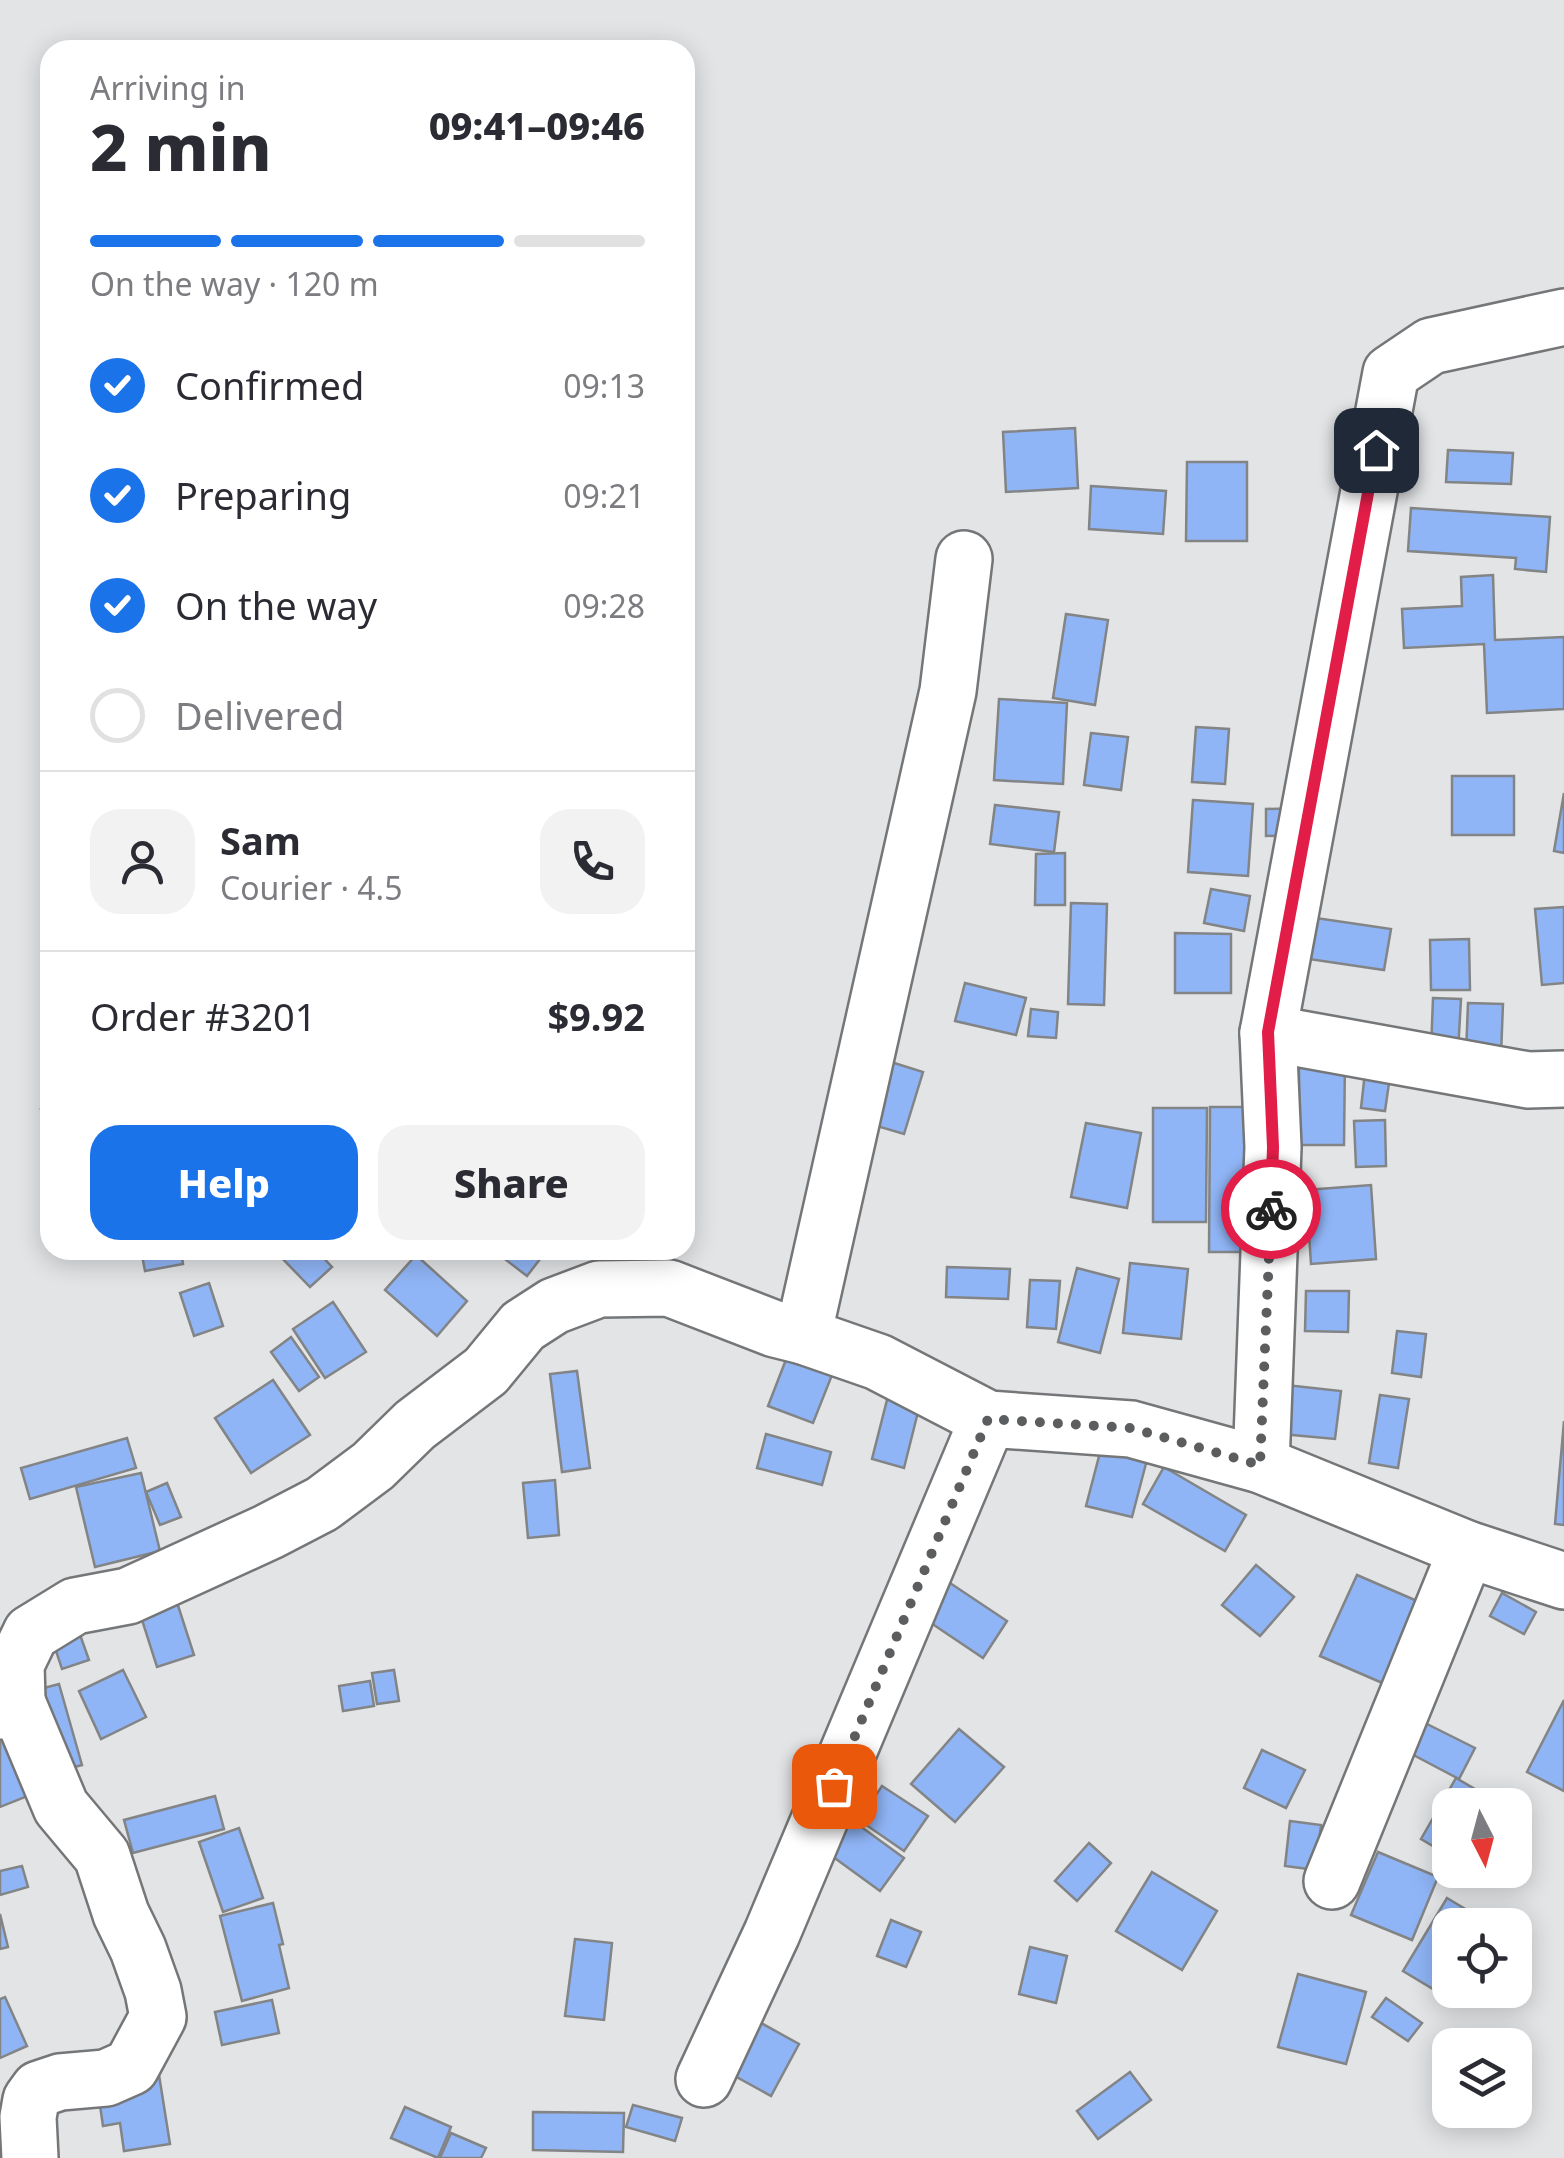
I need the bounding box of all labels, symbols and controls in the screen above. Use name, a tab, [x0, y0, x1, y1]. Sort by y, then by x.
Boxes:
text: Arriving in	[90, 66, 245, 109]
text: 09:41–09:46	[429, 99, 645, 151]
text: 2 min	[90, 102, 272, 190]
text: On the way · 120 m	[90, 262, 379, 305]
icon: check	[90, 358, 145, 413]
text: Confirmed	[175, 359, 364, 411]
text: 09:13	[563, 364, 645, 407]
pin	[1334, 408, 1419, 493]
icon: home	[1349, 423, 1404, 478]
icon: check	[90, 468, 145, 523]
text: Preparing	[175, 469, 351, 521]
text: 09:21	[563, 474, 645, 517]
icon: check	[90, 578, 145, 633]
text: On the way	[175, 579, 377, 631]
text: 09:28	[563, 584, 645, 627]
text: Delivered	[175, 689, 344, 741]
button: person	[90, 809, 195, 914]
button: phone	[540, 809, 645, 914]
text: Sam	[220, 814, 301, 866]
text: Courier · 4.5	[220, 866, 403, 909]
text: Order #3201	[90, 990, 316, 1042]
text: $9.92	[547, 990, 645, 1042]
button: Help	[90, 1125, 358, 1240]
button: Share	[378, 1125, 645, 1240]
courier	[1221, 1159, 1321, 1259]
icon: bike	[1244, 1182, 1299, 1237]
pin	[792, 1744, 877, 1829]
icon: bag	[807, 1759, 862, 1814]
north arrow	[1432, 1788, 1532, 1888]
map controls	[1432, 1788, 1532, 2128]
button: locate	[1432, 1908, 1532, 2008]
button: layers	[1432, 2028, 1532, 2128]

